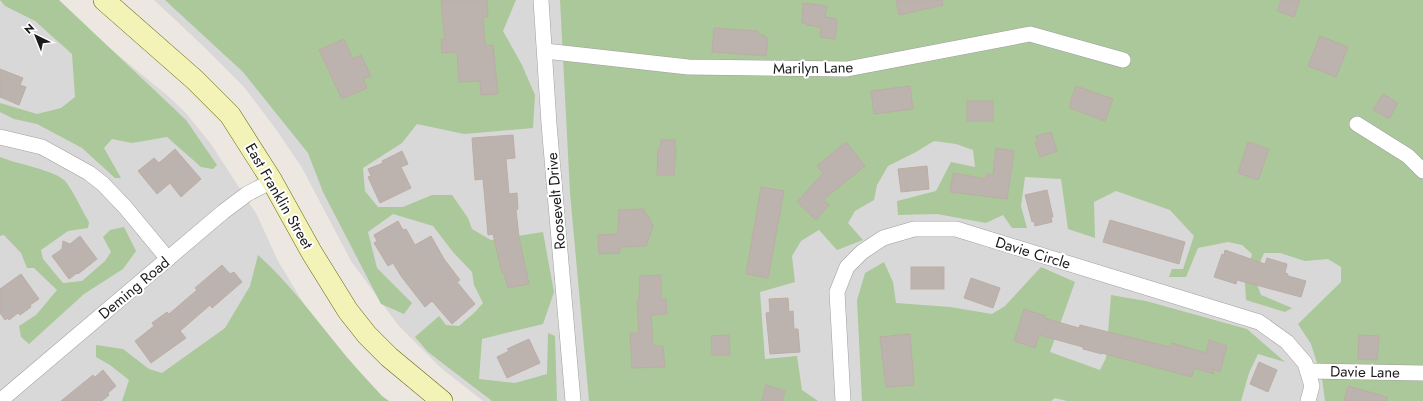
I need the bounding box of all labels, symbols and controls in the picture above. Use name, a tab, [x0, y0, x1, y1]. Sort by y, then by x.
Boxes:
north arrow	[16, 16, 56, 56]
text: N	[21, 20, 38, 38]
street label: Marilyn Lane	[773, 56, 854, 80]
street label: East Franklin Street	[240, 139, 319, 253]
street label: Roosevelt Drive	[541, 151, 571, 250]
street label: Davie Circle	[993, 231, 1074, 275]
street label: Deming Road	[94, 252, 174, 324]
street label: Davie Lane	[1330, 360, 1400, 384]

